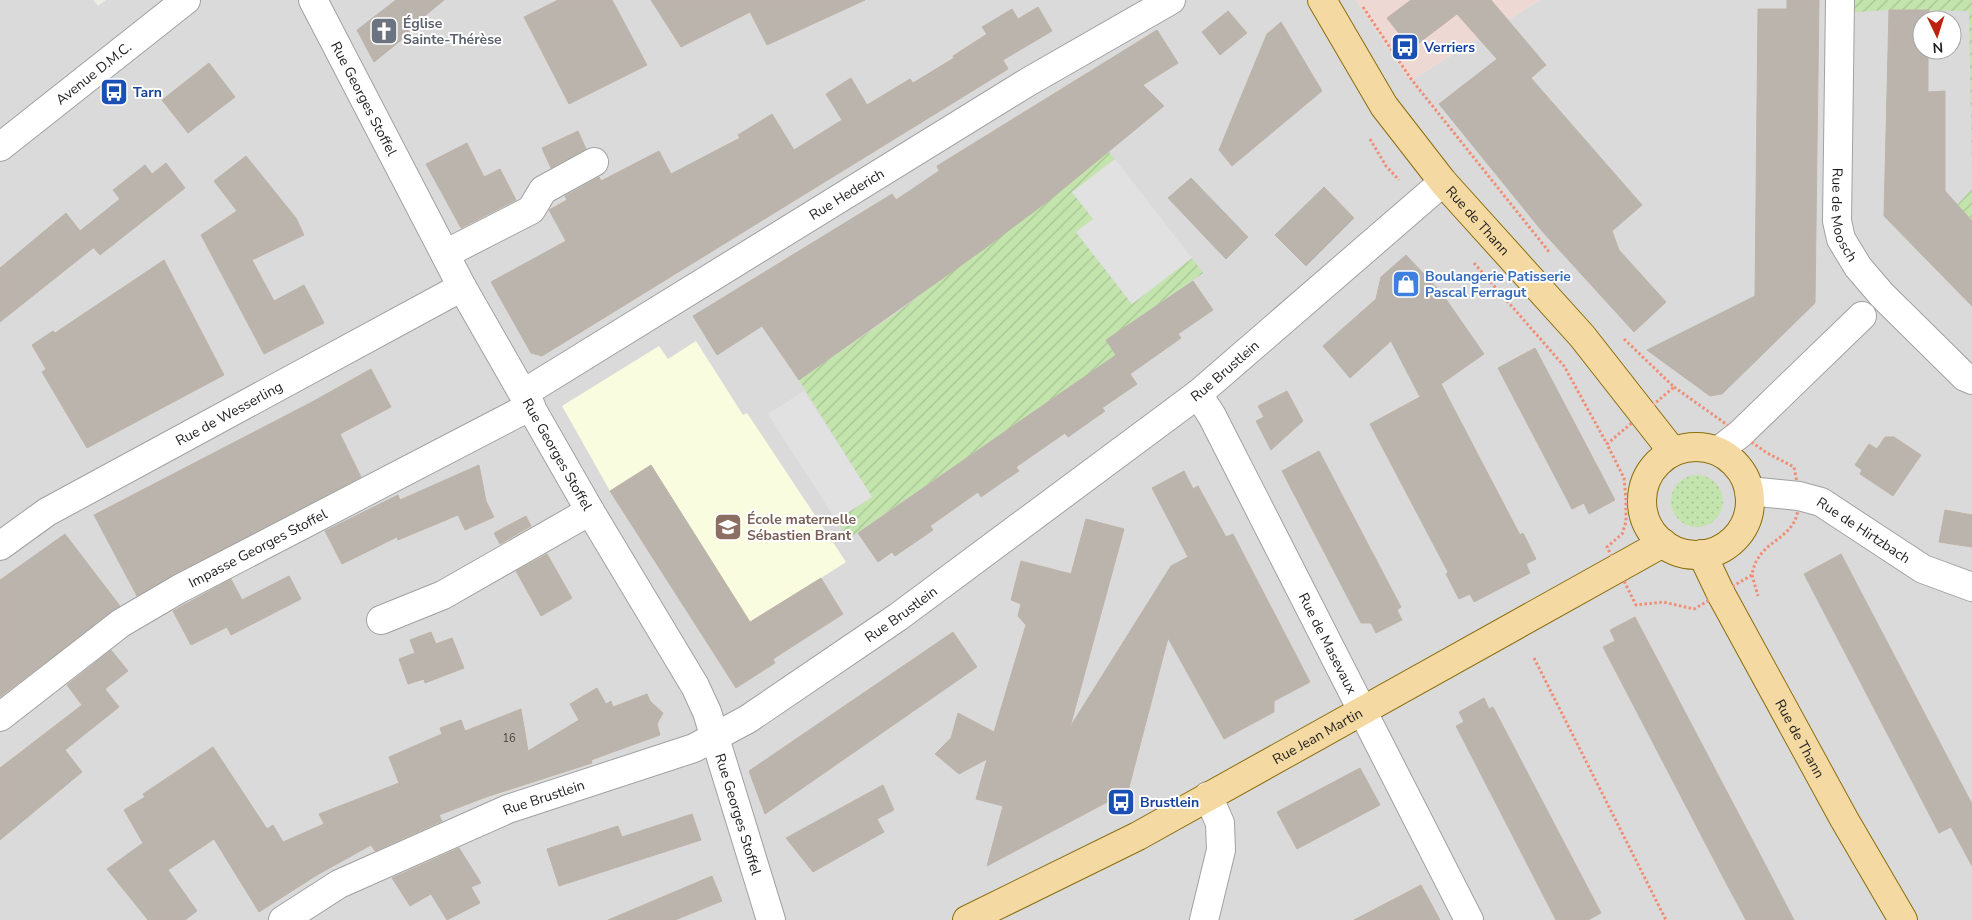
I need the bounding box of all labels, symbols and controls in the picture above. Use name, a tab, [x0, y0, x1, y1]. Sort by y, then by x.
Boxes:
north arrow	[1912, 10, 1962, 60]
place label: Église Sainte-Thérèse	[403, 14, 502, 49]
church icon: Église Sainte-Thérèse	[369, 16, 399, 46]
bus stop icon: Verriers	[1390, 32, 1420, 62]
street label: Avenue D.M.C.	[51, 37, 135, 109]
street label: Rue Georges Stoffel	[327, 38, 402, 160]
place label: Verriers	[1423, 38, 1475, 57]
text: N	[1932, 38, 1944, 57]
bus stop icon: Tarn	[99, 77, 129, 107]
place label: Tarn	[133, 83, 162, 102]
street label: Rue Hederich	[805, 164, 888, 224]
street label: Rue de Moosch	[1827, 168, 1862, 265]
street label: Rue de Thann	[1442, 182, 1514, 259]
place label: Boulangerie Patisserie Pascal Ferragut	[1425, 267, 1571, 302]
shop icon: Boulangerie Patisserie Pascal Ferragut	[1391, 269, 1421, 299]
street label: Rue Brustlein	[1187, 336, 1263, 406]
street label: Rue de Wesserling	[172, 377, 286, 450]
street label: Rue Georges Stoffel	[518, 395, 598, 515]
street label: Rue de Hirtzbach	[1813, 492, 1914, 568]
street label: Impasse Georges Stoffel	[185, 504, 331, 592]
place label: École maternelle Sébastien Brant	[747, 510, 857, 545]
school or university icon: École maternelle Sébastien Brant	[713, 512, 743, 542]
street label: Rue Brustlein	[861, 582, 941, 646]
street label: Rue de Masevaux	[1294, 589, 1362, 697]
street label: Rue de Thann	[1771, 696, 1829, 781]
street label: Rue Jean Martin	[1269, 703, 1366, 769]
house number: 16	[502, 731, 516, 746]
street label: Rue Georges Stoffel	[711, 751, 766, 878]
street label: Rue Brustlein	[500, 775, 587, 820]
bus stop icon: Brustlein	[1106, 787, 1136, 817]
place label: Brustlein	[1140, 793, 1199, 812]

